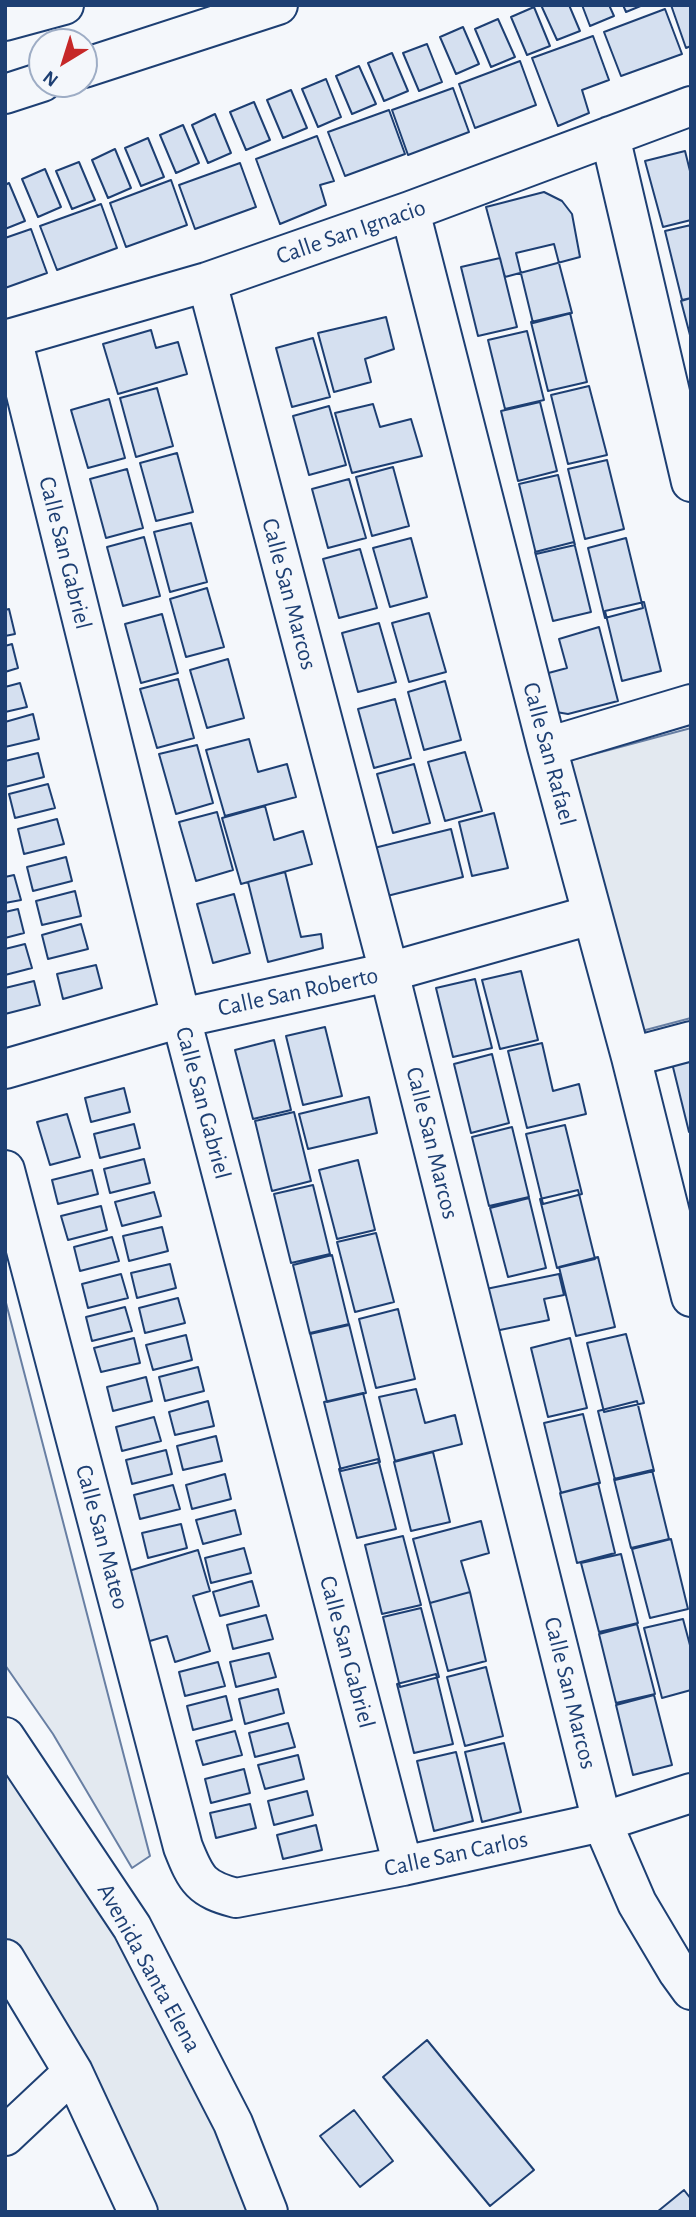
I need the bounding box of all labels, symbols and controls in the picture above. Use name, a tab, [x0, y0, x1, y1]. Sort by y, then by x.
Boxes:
north arrow	[28, 28, 98, 98]
text: N	[40, 67, 62, 90]
street label: Calle San Ignacio	[272, 193, 430, 271]
street label: Calle San Gabriel	[32, 474, 98, 632]
street label: Calle San Marcos	[255, 515, 323, 673]
street label: Calle San Rafael	[516, 679, 582, 829]
street label: Calle San Roberto	[215, 961, 381, 1023]
street label: Calle San Gabriel	[169, 1024, 237, 1182]
street label: Calle San Marcos	[399, 1064, 465, 1222]
street label: Calle San Mateo	[69, 1462, 135, 1612]
street label: Calle San Gabriel	[313, 1573, 381, 1731]
street label: Calle San Marcos	[537, 1614, 603, 1772]
street label: Calle San Carlos	[382, 1825, 530, 1883]
street label: Avenida Santa Elena	[91, 1878, 207, 2058]

